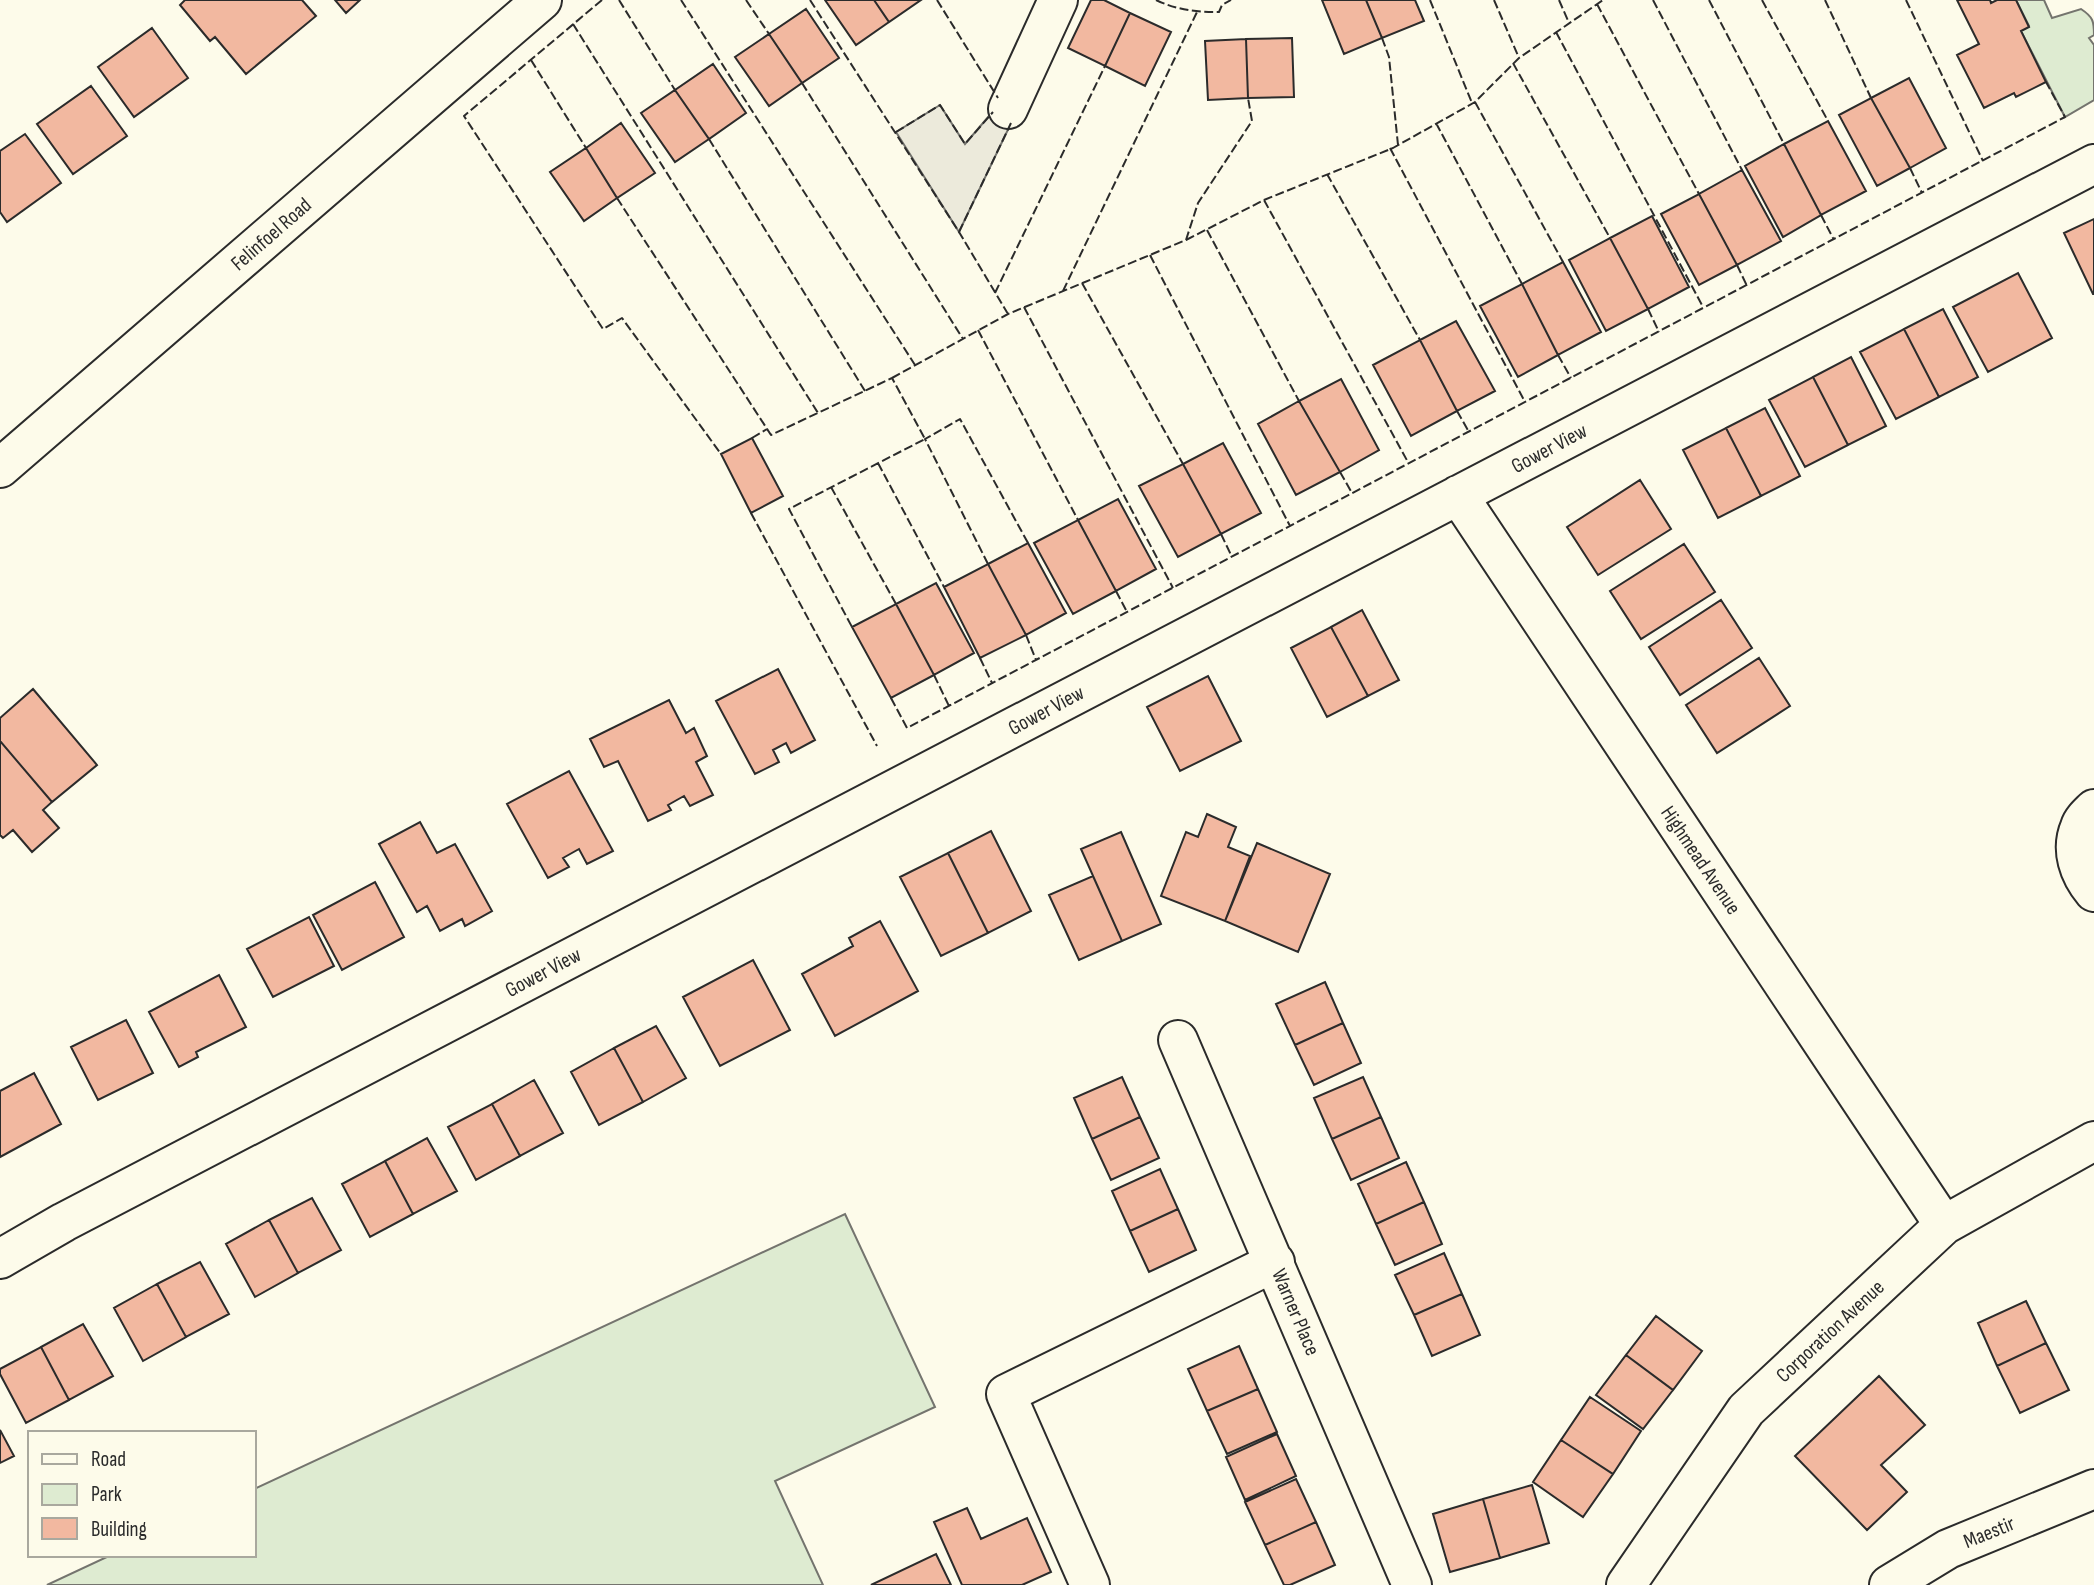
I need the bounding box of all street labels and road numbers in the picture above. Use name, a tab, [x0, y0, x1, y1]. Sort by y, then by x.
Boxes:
street label: Felinfoel Road	[226, 193, 317, 276]
street label: Gower View	[1507, 418, 1592, 479]
street label: Gower View	[1004, 680, 1089, 741]
street label: Highmead Avenue	[1655, 801, 1746, 919]
street label: Gower View	[501, 942, 586, 1003]
street label: Warner Place	[1266, 1265, 1325, 1359]
street label: Corporation Avenue	[1771, 1275, 1890, 1388]
street label: Maestir	[1960, 1511, 2018, 1554]

